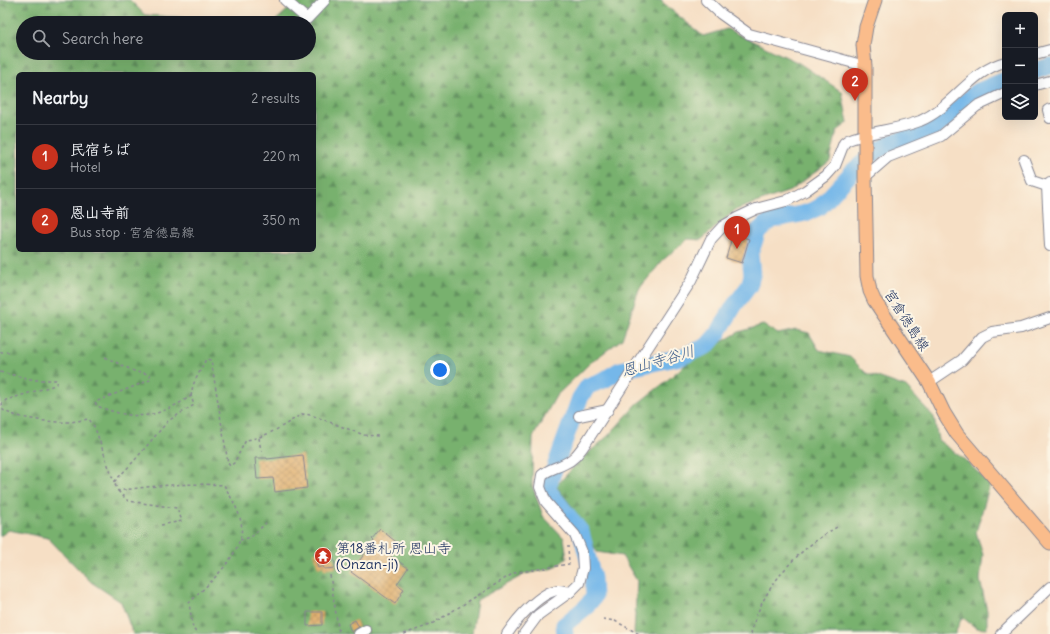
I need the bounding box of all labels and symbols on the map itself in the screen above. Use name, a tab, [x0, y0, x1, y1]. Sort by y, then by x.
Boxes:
pin: 2	[842, 68, 868, 101]
pin: 1	[724, 216, 750, 249]
street label: 宮倉徳島線	[880, 286, 934, 354]
water label: 恩山寺谷川	[619, 341, 697, 380]
your location	[430, 360, 450, 380]
place label: 第18番札所 恩山寺 (Onzan-ji)	[336, 539, 451, 573]
temple icon: 第18番札所 恩山寺 (Onzan-ji)	[313, 546, 333, 566]

